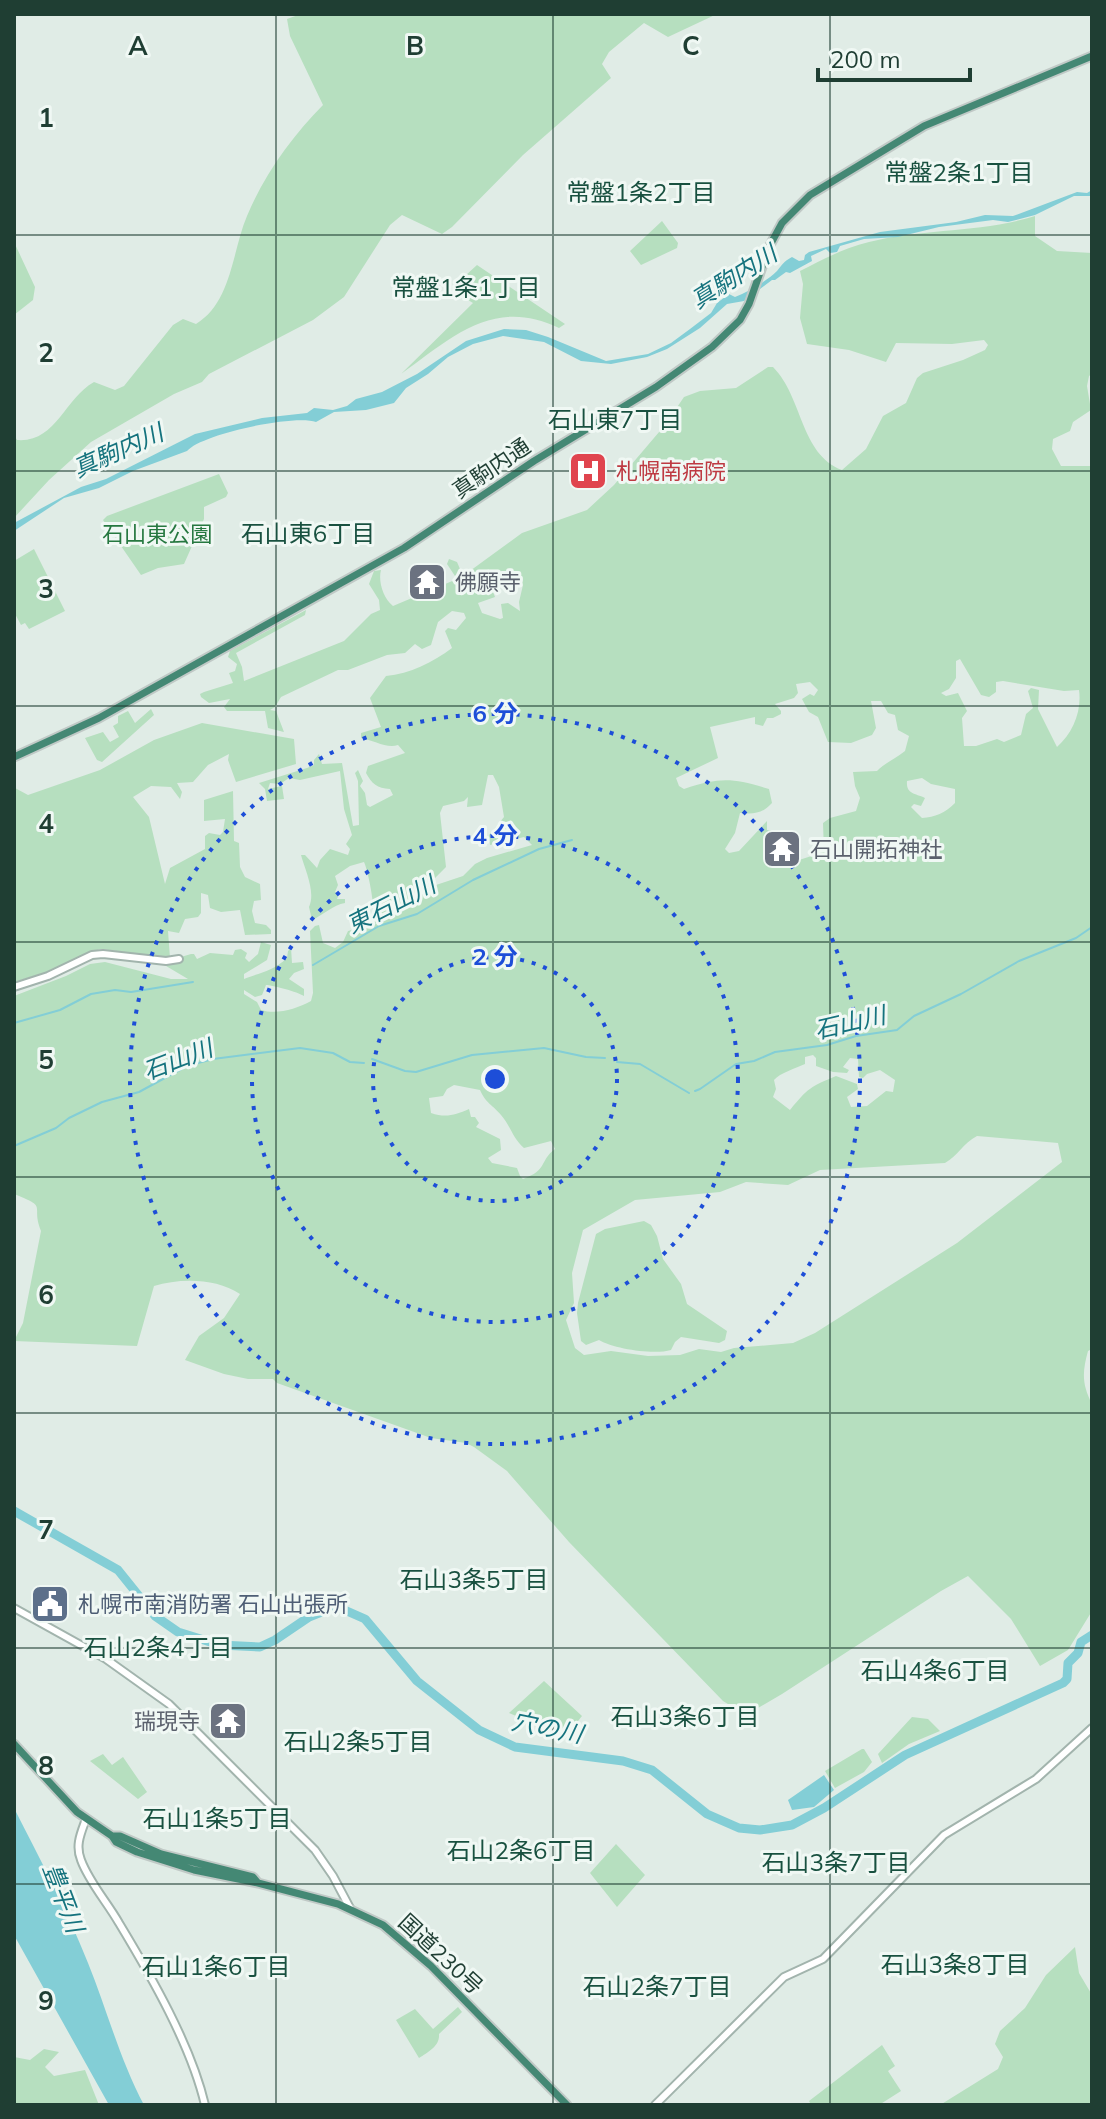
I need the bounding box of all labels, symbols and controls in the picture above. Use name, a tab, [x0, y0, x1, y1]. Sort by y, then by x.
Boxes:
text: A	[128, 29, 148, 62]
text: B	[406, 29, 424, 62]
text: C	[682, 29, 700, 62]
scale bar	[818, 32, 970, 82]
text: 200 m	[830, 44, 901, 74]
text: 1	[38, 101, 54, 134]
district label: 常盤2条1丁目	[885, 157, 1033, 187]
district label: 常盤1条2丁目	[567, 177, 715, 207]
water label: 真駒内川	[685, 236, 785, 314]
district label: 常盤1条1丁目	[392, 272, 540, 302]
text: 2	[38, 336, 54, 369]
district label: 石山東7丁目	[548, 404, 682, 434]
water label: 真駒内川	[68, 416, 170, 483]
street label: 真駒内通	[447, 432, 535, 504]
hospital icon: 札幌南病院	[567, 450, 609, 492]
place label: 札幌南病院	[616, 457, 726, 485]
district label: 石山東6丁目	[241, 518, 375, 548]
park label: 石山東公園	[102, 520, 212, 548]
temple icon: 佛願寺	[406, 561, 448, 603]
place label: 佛願寺	[455, 568, 521, 596]
text: 3	[38, 572, 54, 605]
text: 6 分	[473, 698, 517, 728]
text: 4	[38, 807, 54, 840]
text: 4 分	[473, 820, 517, 850]
temple icon: 石山開拓神社	[761, 828, 803, 870]
place label: 石山開拓神社	[810, 835, 942, 863]
water label: 東石山川	[341, 868, 443, 939]
text: 2 分	[473, 941, 517, 971]
water label: 石山川	[811, 999, 891, 1045]
water label: 石山川	[139, 1031, 219, 1086]
text: 5	[38, 1043, 54, 1076]
centre of rings	[481, 1065, 509, 1093]
text: 6	[38, 1278, 54, 1311]
text: 7	[38, 1513, 54, 1546]
district label: 石山3条5丁目	[400, 1564, 548, 1594]
public building icon: 札幌市南消防署 石山出張所	[29, 1583, 71, 1625]
place label: 札幌市南消防署 石山出張所	[78, 1590, 348, 1618]
district label: 石山2条4丁目	[84, 1632, 232, 1662]
district label: 石山4条6丁目	[861, 1655, 1009, 1685]
temple icon: 瑞現寺	[207, 1700, 249, 1742]
district label: 石山3条6丁目	[611, 1701, 759, 1731]
water label: 穴の川	[509, 1705, 588, 1749]
place label: 瑞現寺	[134, 1707, 200, 1735]
district label: 石山2条5丁目	[284, 1726, 432, 1756]
text: 8	[38, 1749, 54, 1782]
district label: 石山1条5丁目	[143, 1803, 291, 1833]
district label: 石山2条6丁目	[447, 1835, 595, 1865]
district label: 石山3条7丁目	[762, 1847, 910, 1877]
water label: 豊平川	[37, 1859, 92, 1939]
street label: 国道230号	[393, 1908, 489, 2000]
district label: 石山3条8丁目	[881, 1949, 1029, 1979]
district label: 石山1条6丁目	[142, 1951, 290, 1981]
district label: 石山2条7丁目	[583, 1971, 731, 2001]
text: 9	[38, 1984, 54, 2017]

